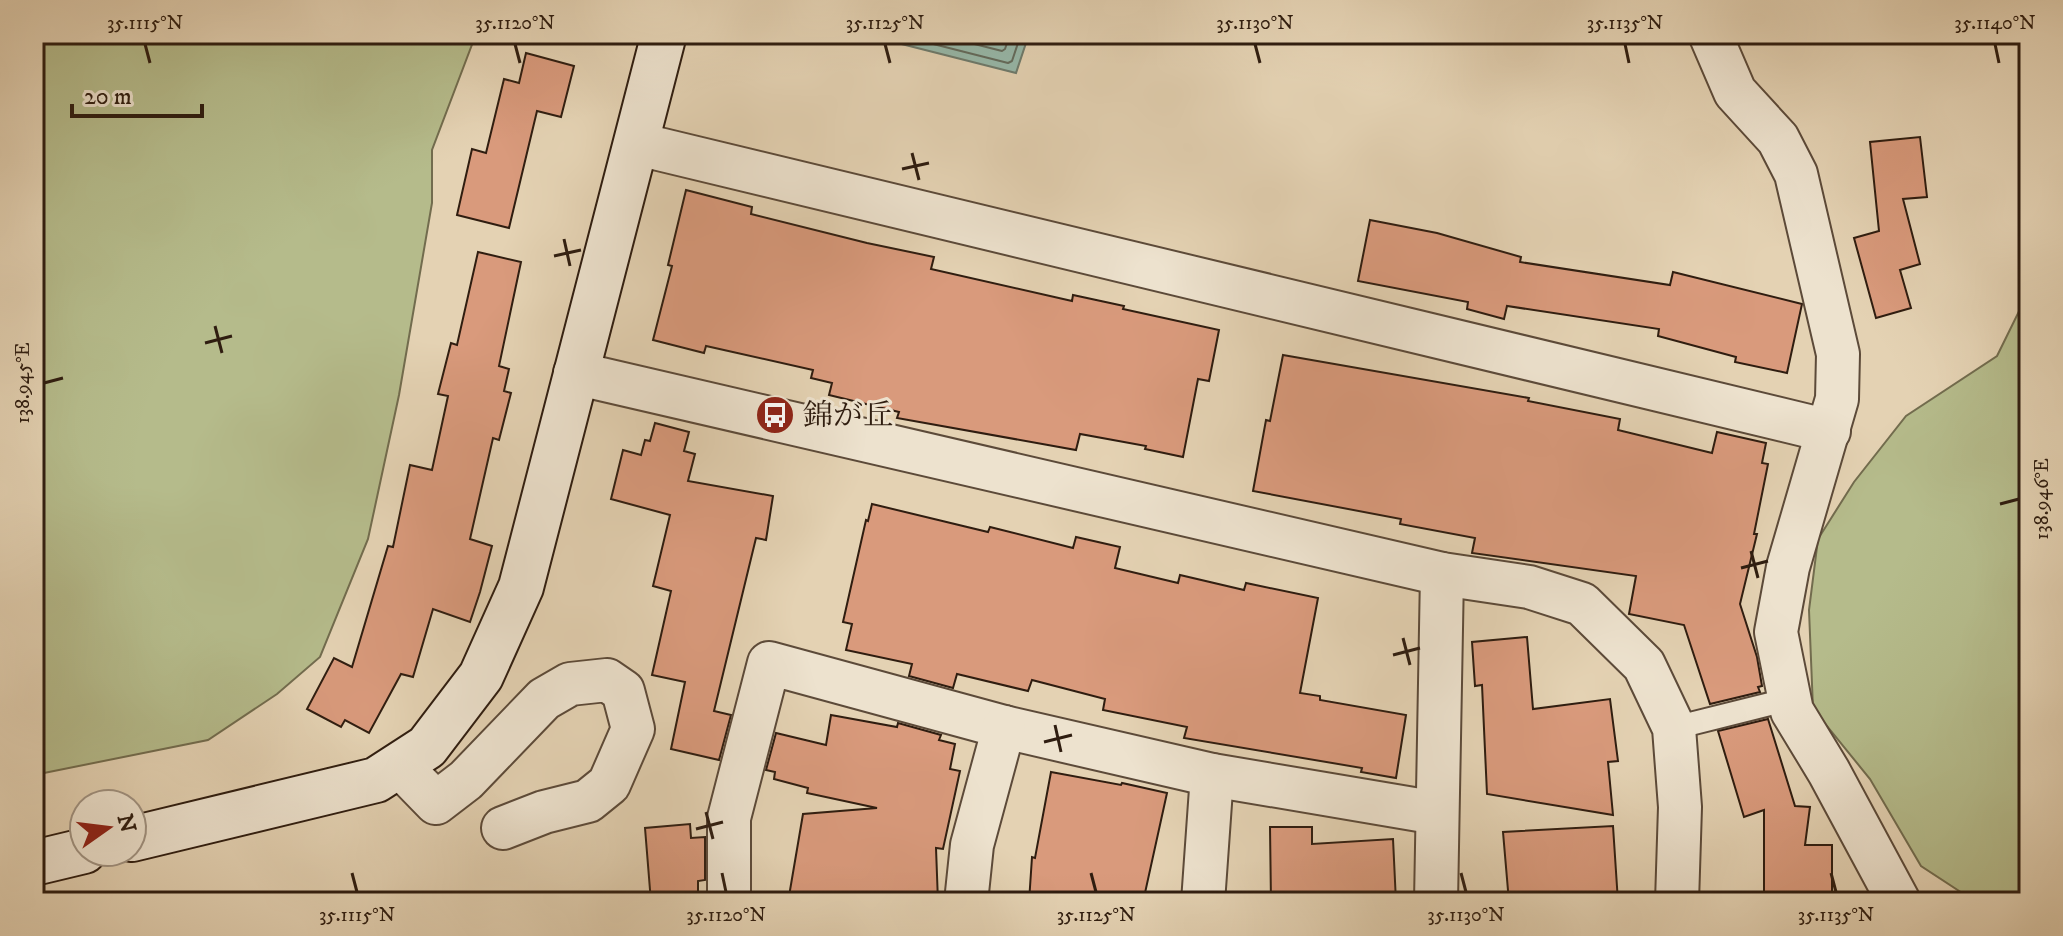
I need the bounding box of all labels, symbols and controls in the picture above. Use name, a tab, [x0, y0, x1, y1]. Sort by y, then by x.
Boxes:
text: 35.1115°N	[107, 11, 183, 36]
text: 35.1120°N	[475, 11, 555, 36]
text: 35.1125°N	[846, 11, 924, 36]
text: 35.1130°N	[1216, 11, 1294, 36]
text: 35.1135°N	[1587, 11, 1663, 36]
text: 35.1140°N	[1954, 11, 2036, 36]
scale bar	[72, 68, 202, 118]
text: 20 m	[84, 82, 132, 112]
text: 138.945°E	[11, 342, 36, 424]
bus stop icon: 錦が丘	[754, 394, 796, 436]
place label: 錦が丘	[803, 398, 893, 435]
text: 138.946°E	[2030, 458, 2055, 540]
north arrow	[68, 788, 148, 868]
text: N	[111, 811, 141, 836]
text: 35.1115°N	[319, 903, 395, 928]
text: 35.1120°N	[686, 903, 766, 928]
text: 35.1125°N	[1057, 903, 1135, 928]
text: 35.1130°N	[1427, 903, 1505, 928]
text: 35.1135°N	[1798, 903, 1874, 928]

